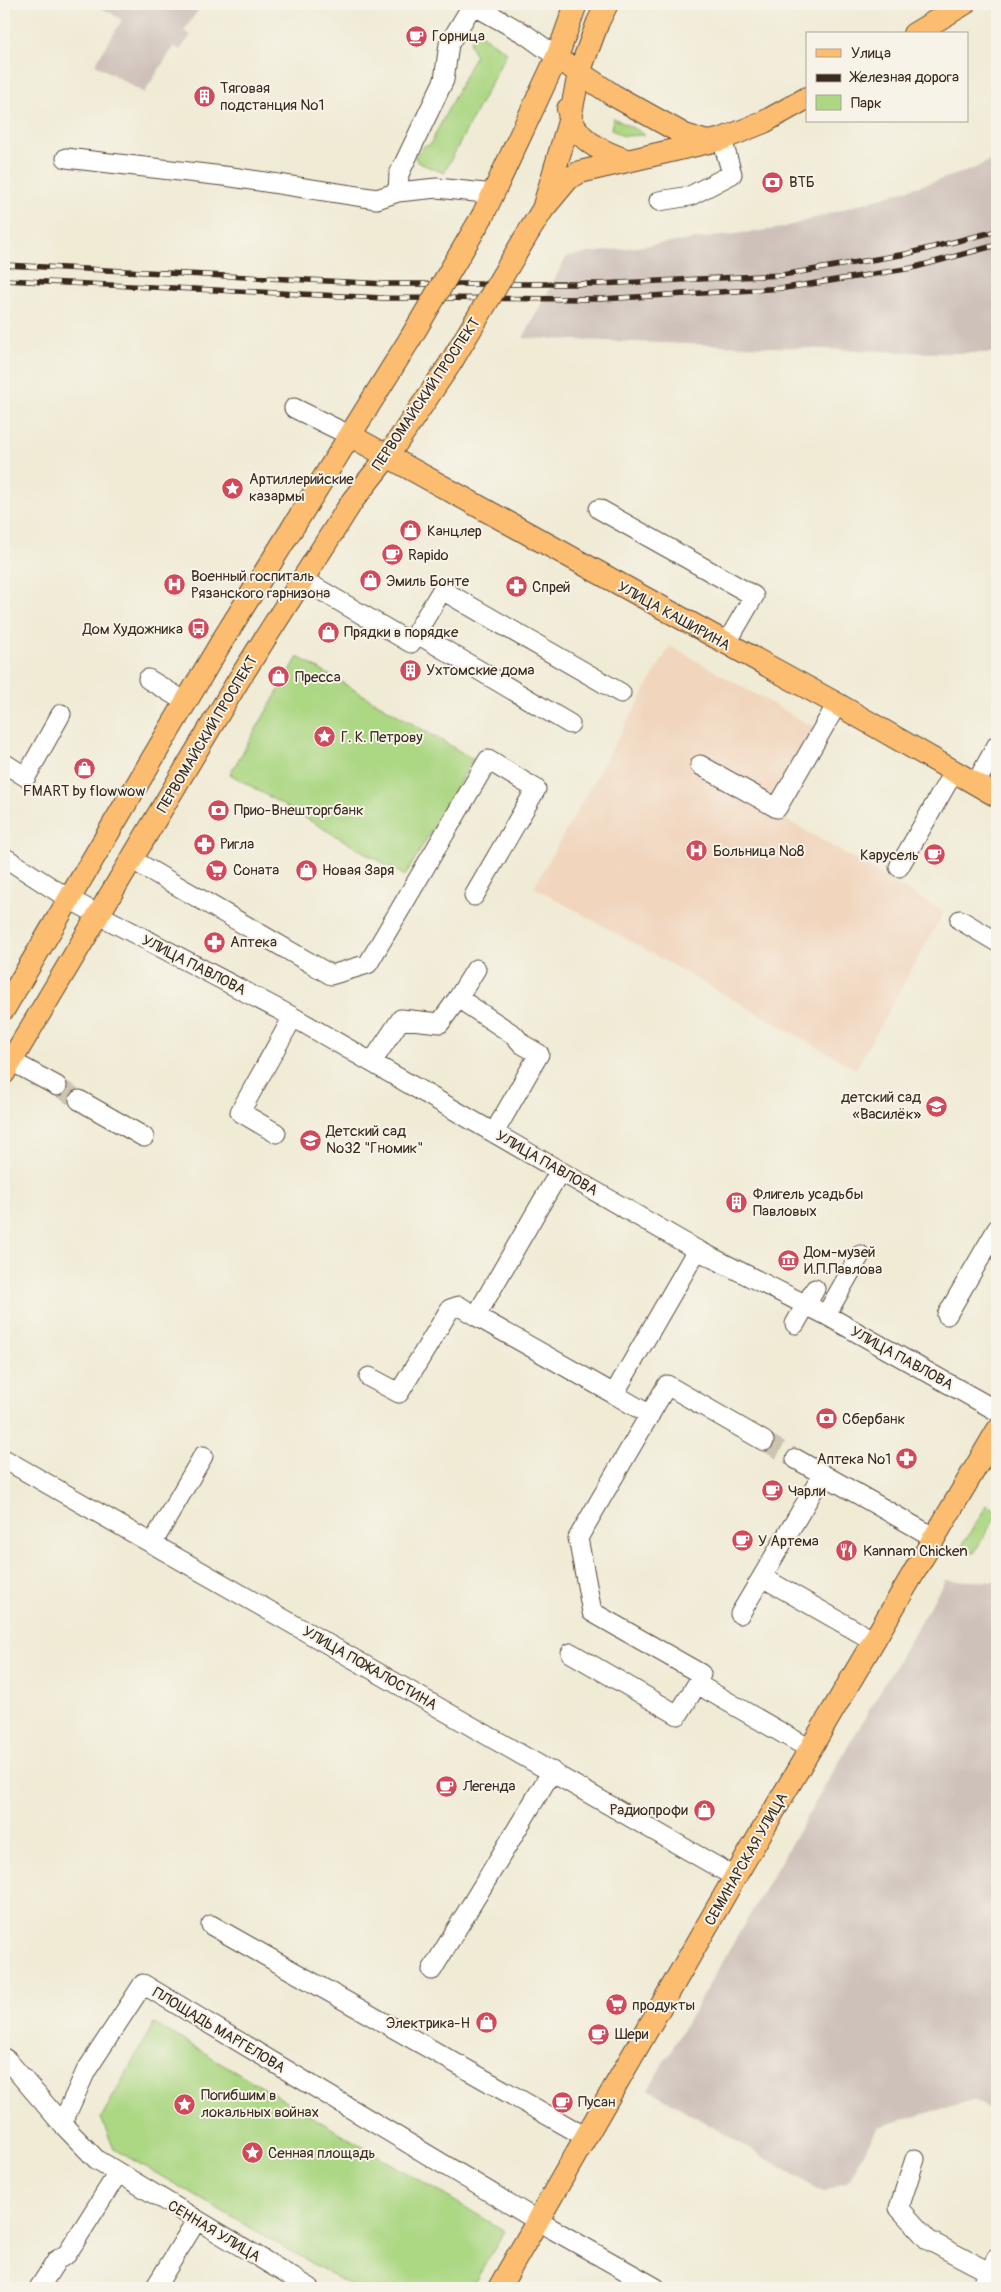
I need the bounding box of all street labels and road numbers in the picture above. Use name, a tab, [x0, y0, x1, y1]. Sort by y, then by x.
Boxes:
street label: ПЕРВОМАЙСКИЙ ПРОСПЕКТ	[368, 314, 485, 474]
street label: УЛИЦА КАШИРИНА	[614, 578, 734, 655]
street label: ПЕРВОМАЙСКИЙ ПРОСПЕКТ	[153, 652, 262, 816]
street label: УЛИЦА ПАВЛОВА	[138, 931, 249, 1000]
street label: УЛИЦА ПАВЛОВА	[492, 1127, 601, 1200]
street label: УЛИЦА ПАВЛОВА	[847, 1322, 957, 1395]
street label: УЛИЦА ПОЖАЛОСТИНА	[299, 1622, 441, 1715]
street label: СЕМИНАРСКАЯ УЛИЦА	[701, 1789, 792, 1929]
street label: ПЛОЩАДЬ МАРГЕЛОВА	[149, 1983, 289, 2078]
street label: СЕННАЯ УЛИЦА	[164, 2196, 264, 2267]

